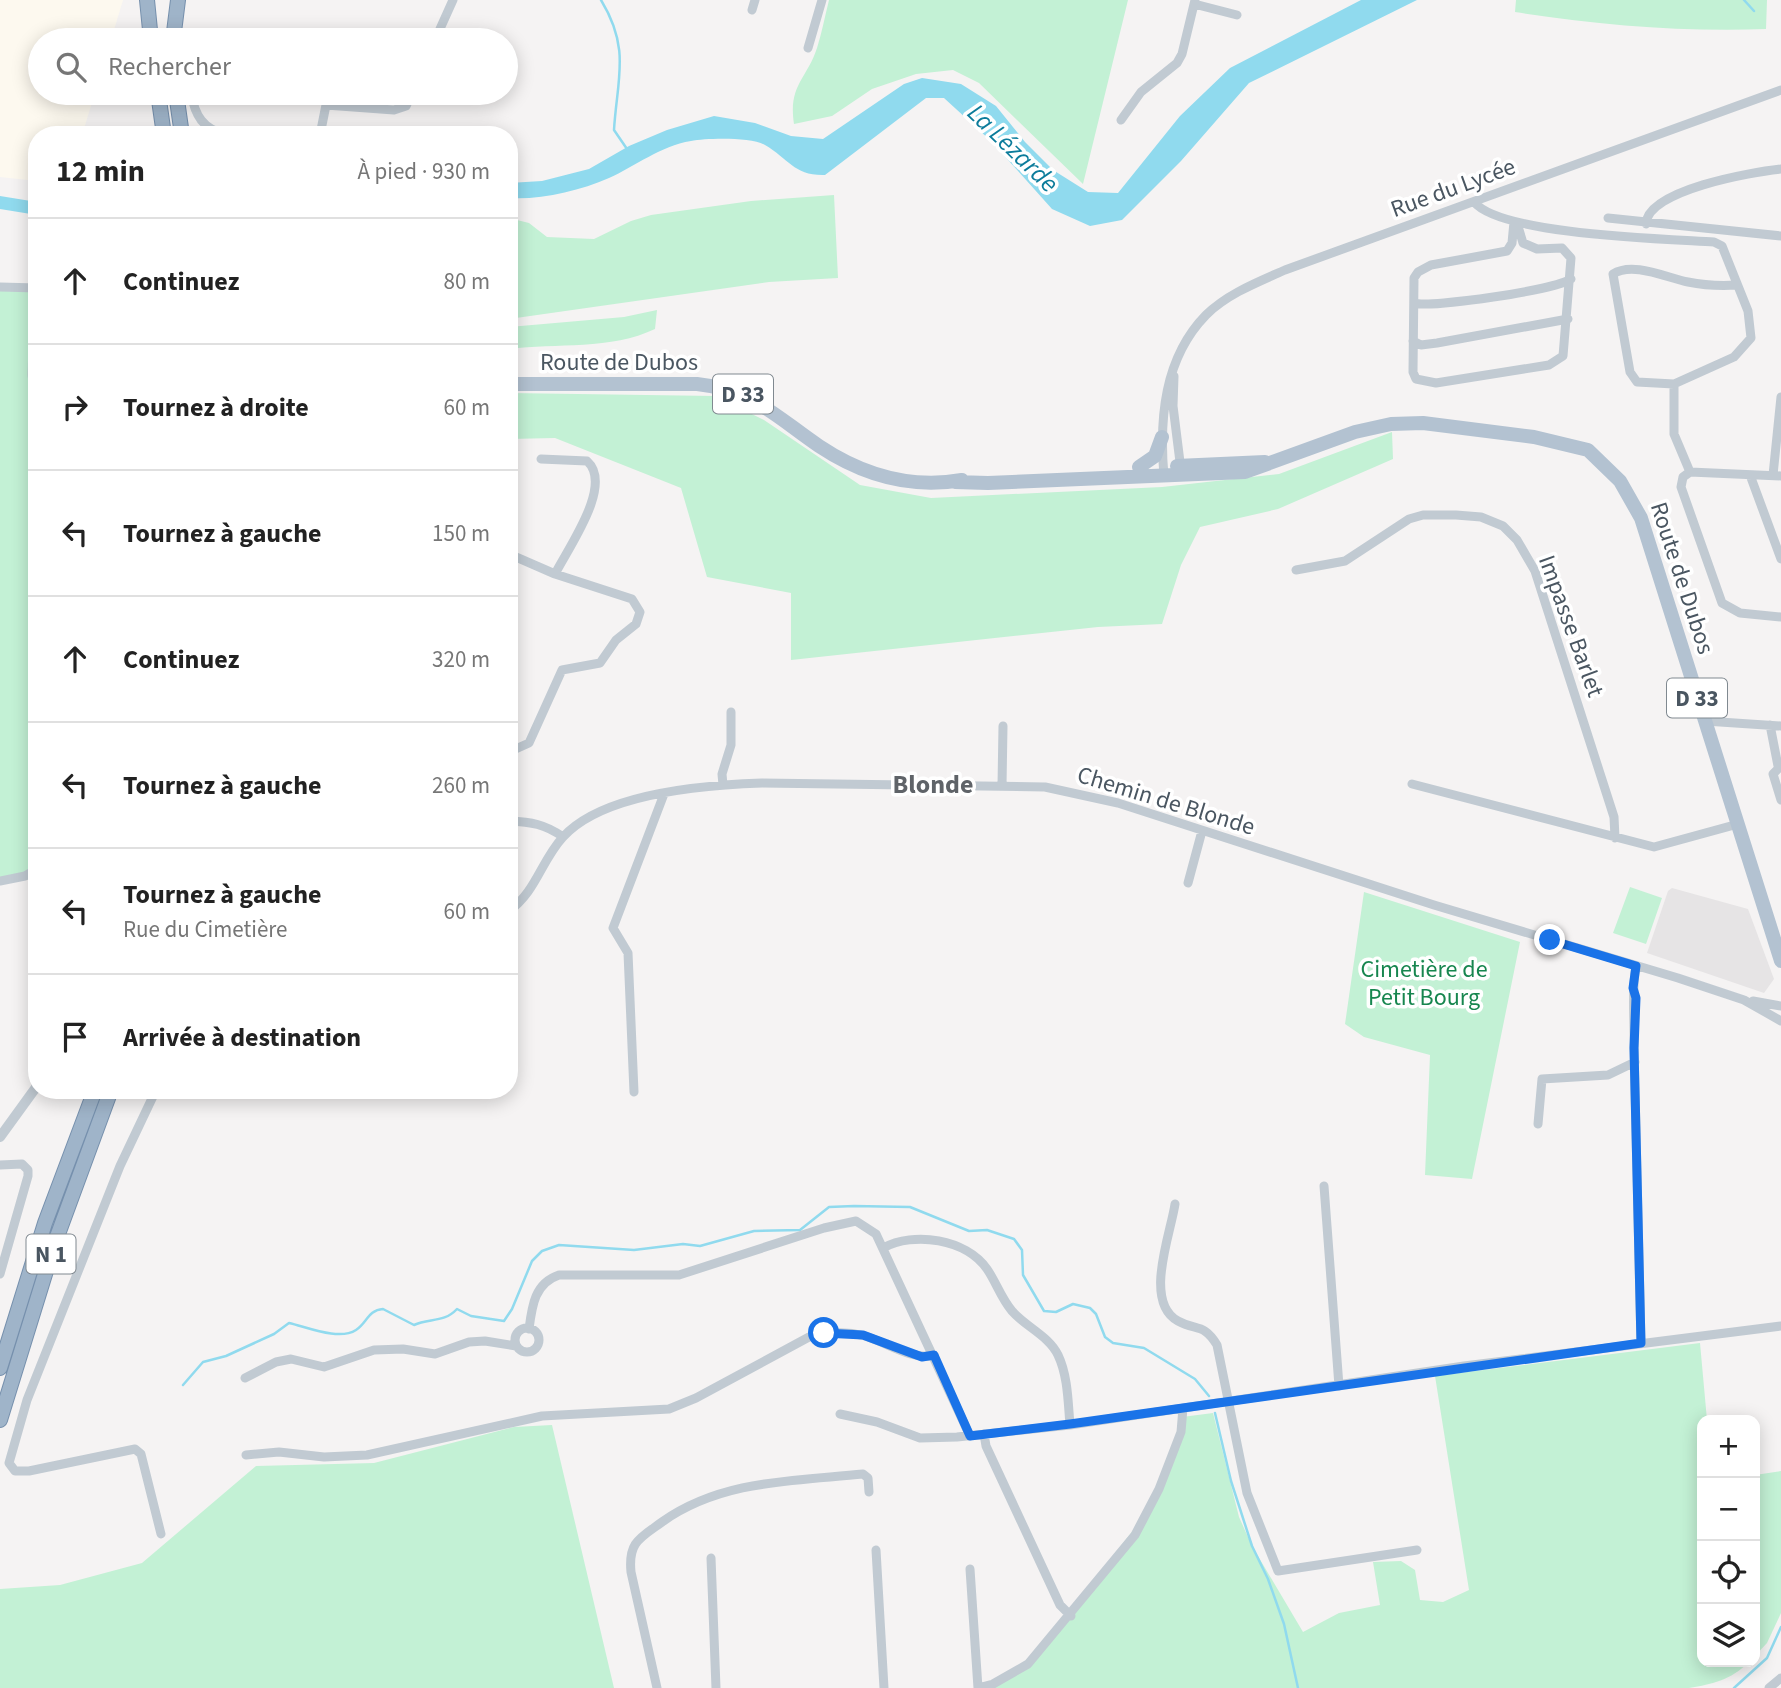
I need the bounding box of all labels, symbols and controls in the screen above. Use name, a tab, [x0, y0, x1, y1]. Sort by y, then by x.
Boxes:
search box	[28, 28, 518, 105]
icon: search	[52, 48, 90, 86]
text: Rechercher	[108, 48, 231, 85]
water label: La Lézarde	[959, 95, 1067, 201]
street label: Rue du Lycée	[1386, 149, 1520, 227]
text: 12 min	[56, 150, 145, 193]
text: À pied · 930 m	[357, 155, 490, 188]
icon: ahead	[56, 262, 94, 300]
text: Continuez	[123, 263, 239, 300]
text: 80 m	[443, 265, 490, 298]
street label: Route de Dubos	[540, 345, 698, 380]
road number: D 33	[713, 374, 773, 414]
icon: right	[56, 388, 94, 426]
text: Tournez à droite	[123, 389, 309, 426]
text: 60 m	[443, 391, 490, 424]
street label: Route de Dubos	[1641, 497, 1723, 659]
icon: left	[56, 514, 94, 552]
text: Tournez à gauche	[123, 515, 322, 552]
text: 150 m	[432, 517, 490, 550]
street label: Impasse Barlet	[1529, 550, 1613, 702]
icon: ahead	[56, 640, 94, 678]
text: Continuez	[123, 641, 239, 678]
text: 320 m	[432, 643, 490, 676]
road number: D 33	[1667, 678, 1727, 718]
street label: Chemin de Blonde	[1073, 757, 1259, 845]
icon: left	[56, 766, 94, 804]
district label: Blonde	[893, 766, 973, 803]
text: Tournez à gauche	[123, 767, 322, 804]
text: 260 m	[432, 769, 490, 802]
text: Tournez à gauche	[123, 876, 322, 913]
icon: left	[56, 892, 94, 930]
text: 60 m	[443, 895, 490, 928]
text: Rue du Cimetière	[123, 913, 288, 946]
route end	[1534, 924, 1565, 955]
park label: Cimetière de Petit Bourg	[1360, 952, 1488, 1015]
icon: arrive	[56, 1018, 94, 1056]
text: Arrivée à destination	[123, 1019, 361, 1056]
road number: N 1	[26, 1234, 76, 1274]
route start	[808, 1317, 839, 1348]
map controls	[1697, 1415, 1760, 1667]
button: +	[1697, 1415, 1760, 1478]
button: −	[1697, 1478, 1760, 1541]
button: locate	[1697, 1541, 1760, 1604]
button: layers	[1697, 1604, 1760, 1667]

